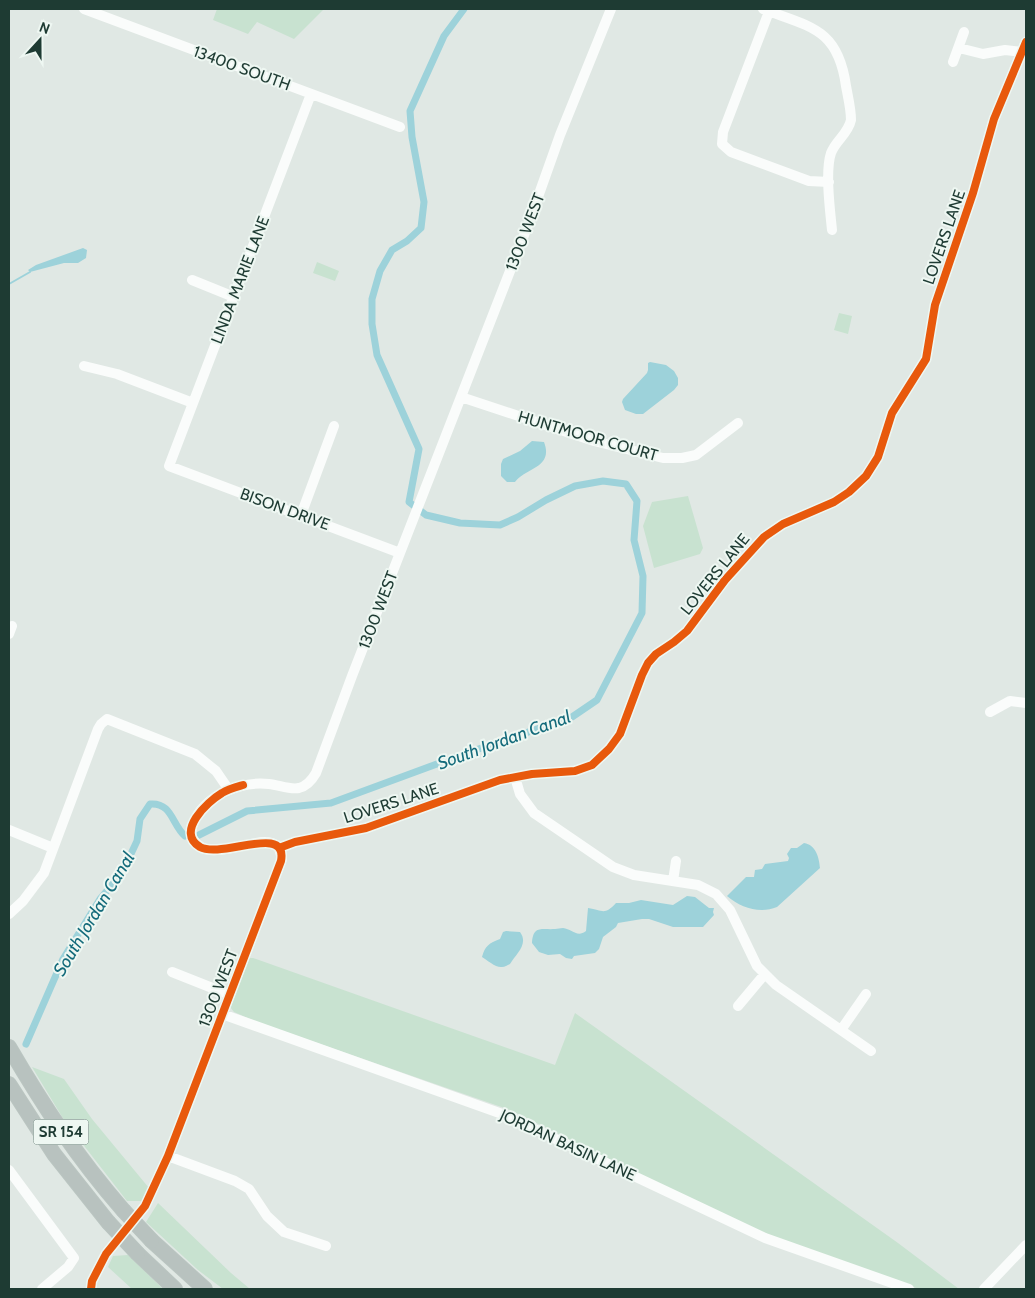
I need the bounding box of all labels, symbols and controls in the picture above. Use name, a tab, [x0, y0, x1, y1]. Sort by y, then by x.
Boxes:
north arrow	[15, 15, 65, 65]
text: N	[37, 18, 53, 38]
street label: 13400 SOUTH	[191, 42, 293, 94]
street label: LOVERS LANE	[919, 187, 969, 287]
street label: 1300 WEST	[501, 190, 549, 274]
street label: LINDA MARIE LANE	[207, 213, 273, 347]
street label: HUNTMOOR COURT	[516, 407, 661, 465]
street label: BISON DRIVE	[238, 484, 333, 534]
street label: LOVERS LANE	[676, 529, 754, 618]
street label: 1300 WEST	[354, 568, 402, 652]
water label: South Jordan Canal	[434, 705, 574, 774]
street label: LOVERS LANE	[341, 779, 441, 827]
water label: South Jordan Canal	[48, 848, 140, 980]
street label: 1300 WEST	[194, 946, 242, 1030]
street label: JORDAN BASIN LANE	[496, 1105, 639, 1185]
road number: SR 154	[34, 1120, 88, 1144]

